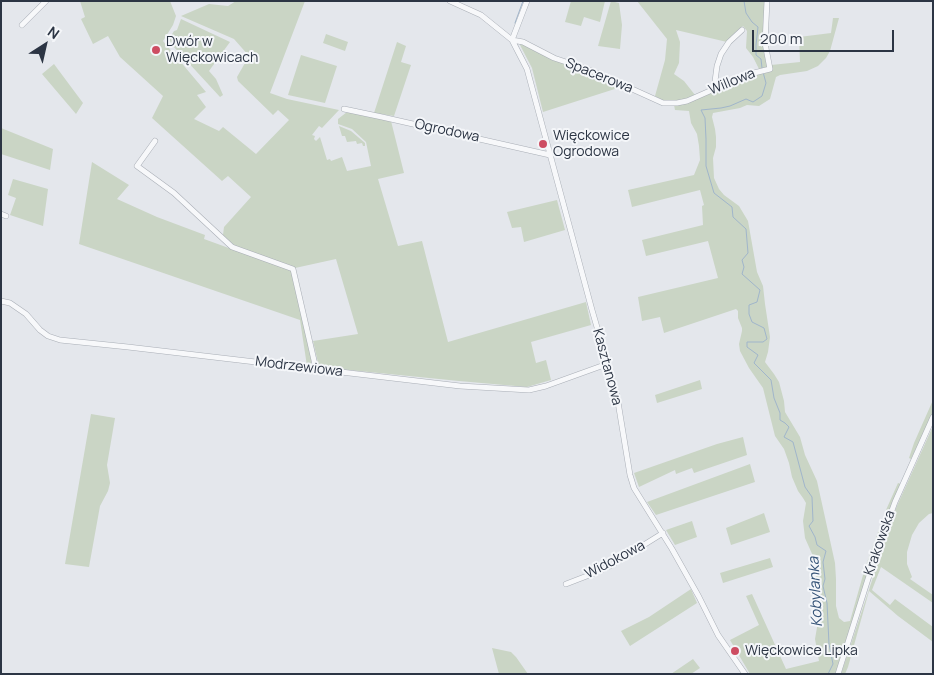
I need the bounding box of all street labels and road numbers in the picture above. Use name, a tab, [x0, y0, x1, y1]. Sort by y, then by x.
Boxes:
street label: Spacerowa	[563, 55, 635, 97]
street label: Willowa	[706, 65, 758, 99]
street label: Ogrodowa	[413, 116, 481, 146]
street label: Kasztanowa	[589, 327, 625, 407]
street label: Modrzewiowa	[254, 353, 344, 381]
street label: Krakowska	[861, 508, 899, 578]
street label: Widokowa	[582, 537, 648, 583]

